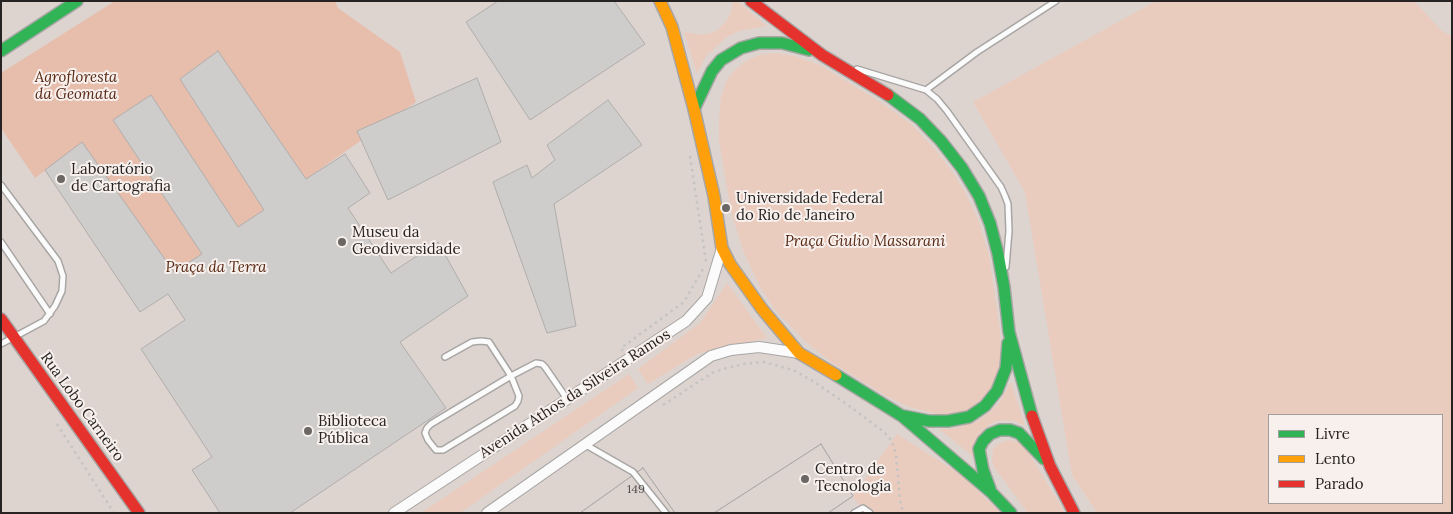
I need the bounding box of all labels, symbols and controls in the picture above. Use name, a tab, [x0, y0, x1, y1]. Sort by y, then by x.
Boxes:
park label: Agrofloresta da Geomata	[35, 69, 117, 104]
place label: Laboratório de Cartografia	[71, 161, 171, 196]
marker: Laboratório de Cartografia	[55, 173, 67, 185]
place label: Universidade Federal do Rio de Janeiro	[736, 190, 883, 225]
marker: Universidade Federal do Rio de Janeiro	[720, 202, 732, 214]
place label: Museu da Geodiversidade	[352, 224, 461, 259]
park label: Praça Giulio Massarani	[785, 233, 945, 251]
marker: Museu da Geodiversidade	[336, 236, 348, 248]
park label: Praça da Terra	[165, 259, 267, 277]
street label: Avenida Athos da Silveira Ramos	[476, 325, 674, 463]
street label: Rua Lobo Carneiro	[36, 349, 128, 465]
place label: Biblioteca Pública	[318, 413, 387, 448]
legend	[1268, 414, 1443, 504]
text: Livre	[1315, 424, 1350, 443]
marker: Biblioteca Pública	[302, 425, 314, 437]
text: Lento	[1315, 449, 1355, 468]
place label: Centro de Tecnologia	[815, 461, 891, 496]
marker: Centro de Tecnologia	[799, 473, 811, 485]
text: Parado	[1315, 474, 1364, 493]
house number: 149	[627, 483, 645, 497]

